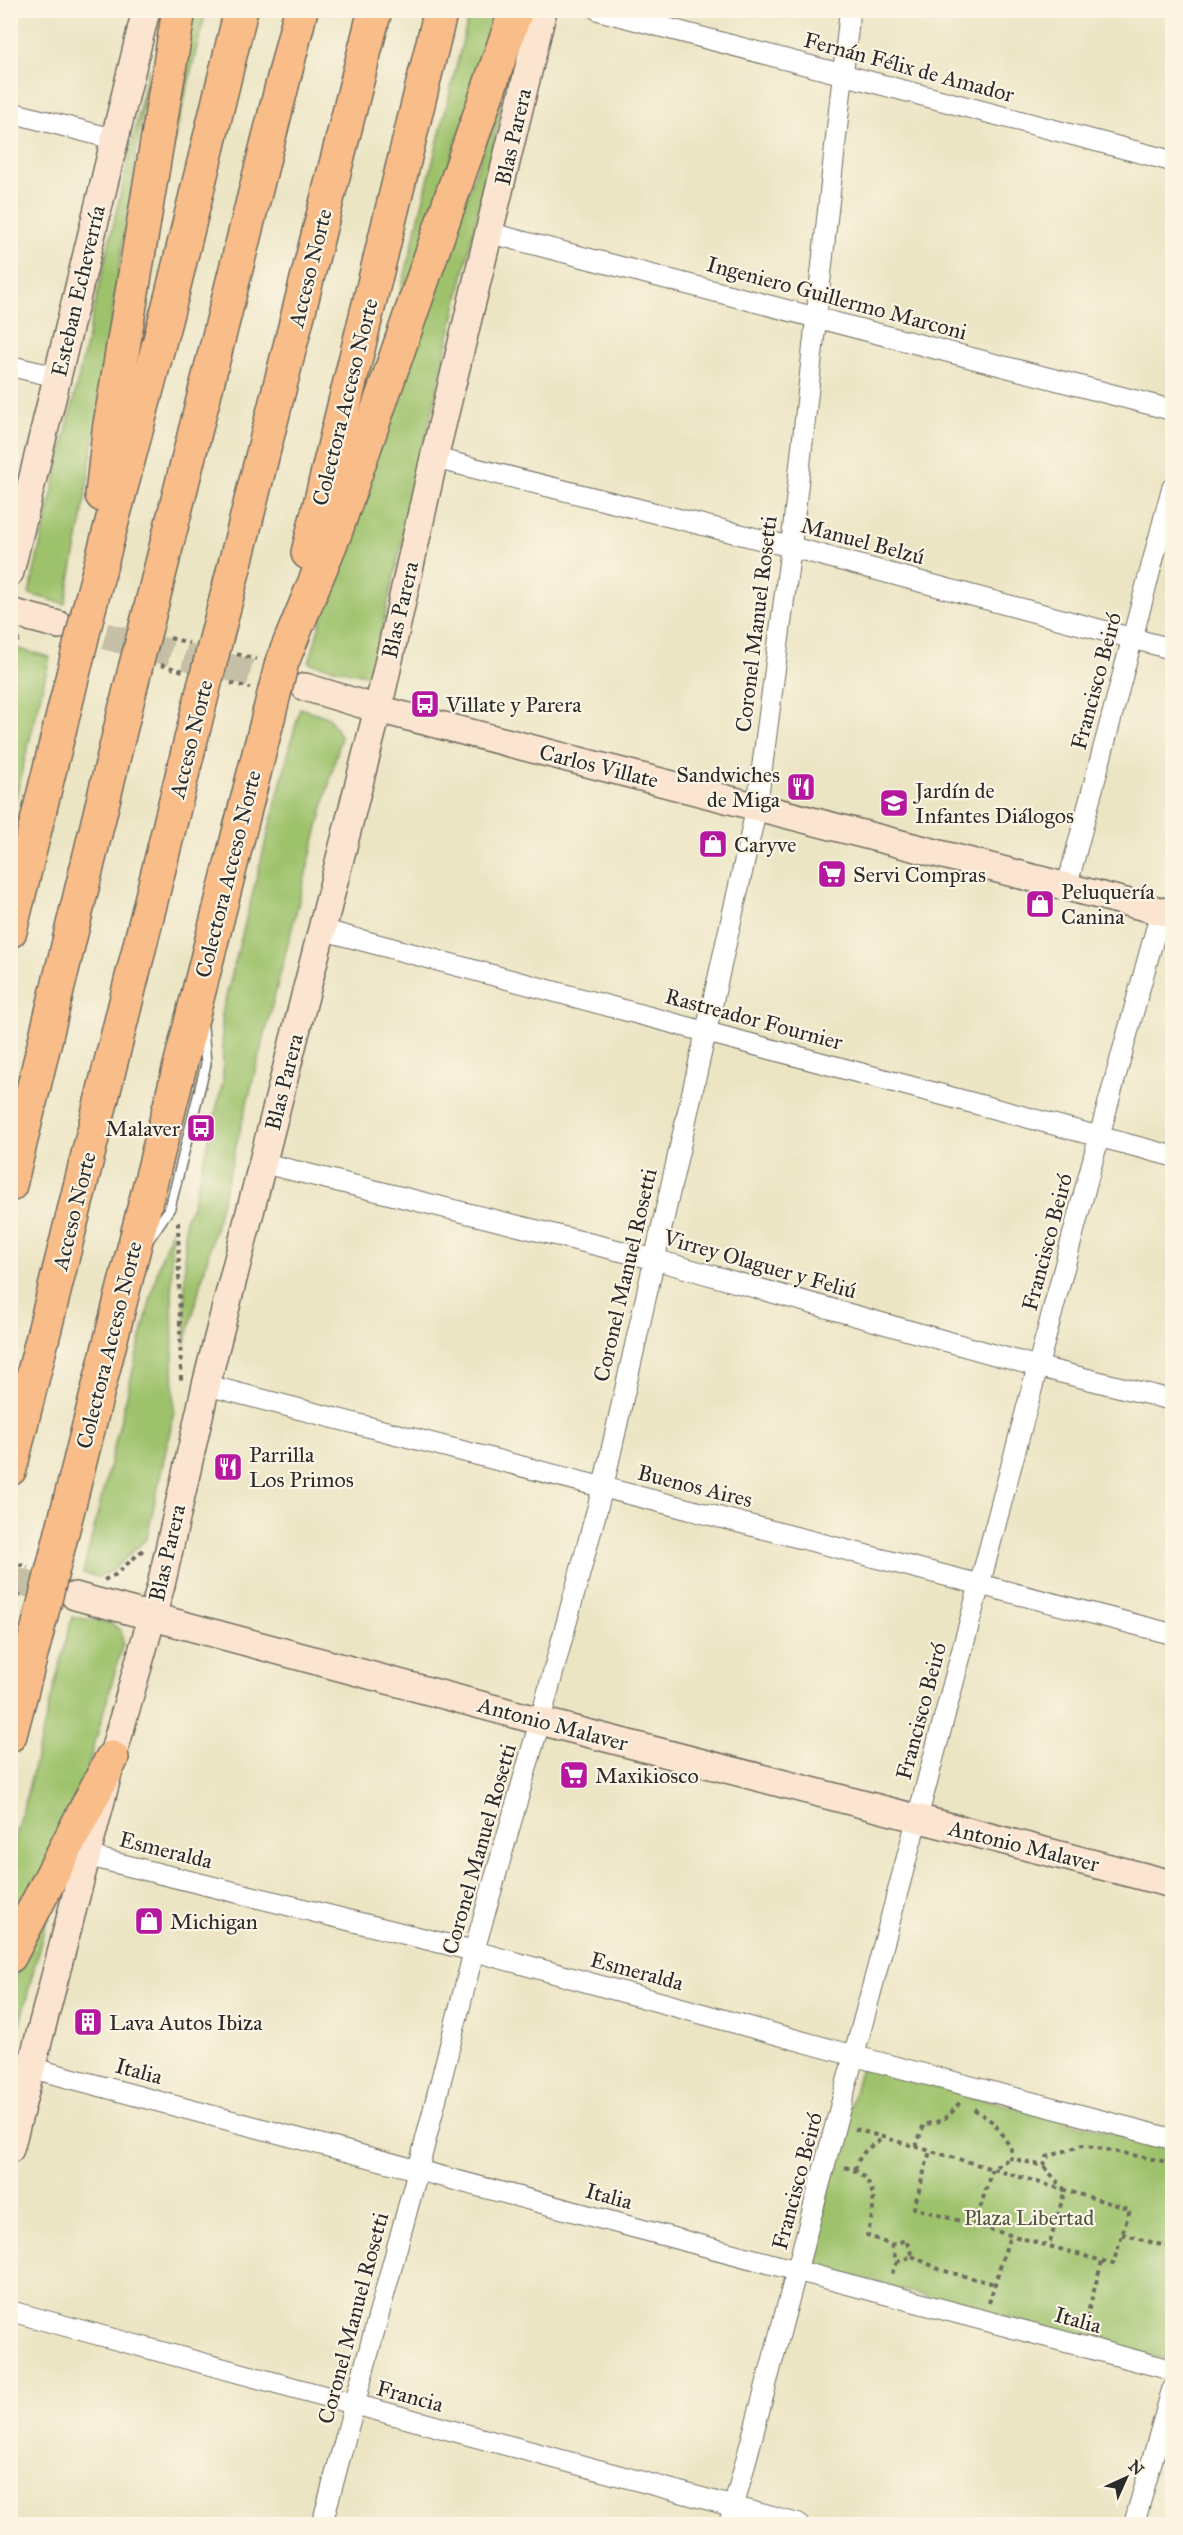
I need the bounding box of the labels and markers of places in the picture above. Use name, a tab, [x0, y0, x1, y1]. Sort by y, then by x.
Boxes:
bus stop icon: Villate y Parera	[409, 688, 441, 720]
place label: Villate y Parera	[445, 691, 582, 718]
place label: Sandwiches de Miga	[676, 761, 781, 813]
restaurant icon: Sandwiches de Miga	[785, 771, 817, 803]
place label: Jardín de Infantes Diálogos	[913, 777, 1074, 829]
school or university icon: Jardín de Infantes Diálogos	[878, 787, 910, 819]
shop icon: Caryve	[697, 828, 729, 860]
place label: Caryve	[734, 831, 796, 858]
supermarket icon: Servi Compras	[816, 858, 848, 890]
place label: Servi Compras	[853, 861, 986, 888]
place label: Peluquería Canina	[1061, 878, 1155, 930]
shop icon: Peluquería Canina	[1024, 888, 1056, 920]
bus stop icon: Malaver	[185, 1112, 217, 1144]
place label: Malaver	[105, 1115, 181, 1142]
place label: Parrilla Los Primos	[249, 1441, 354, 1493]
restaurant icon: Parrilla Los Primos	[212, 1451, 244, 1483]
supermarket icon: Maxikiosco	[558, 1759, 590, 1791]
place label: Maxikiosco	[595, 1762, 699, 1789]
shop icon: Michigan	[133, 1905, 165, 1937]
place label: Michigan	[170, 1908, 258, 1935]
building icon: Lava Autos Ibiza	[72, 2006, 104, 2038]
place label: Lava Autos Ibiza	[109, 2009, 263, 2036]

